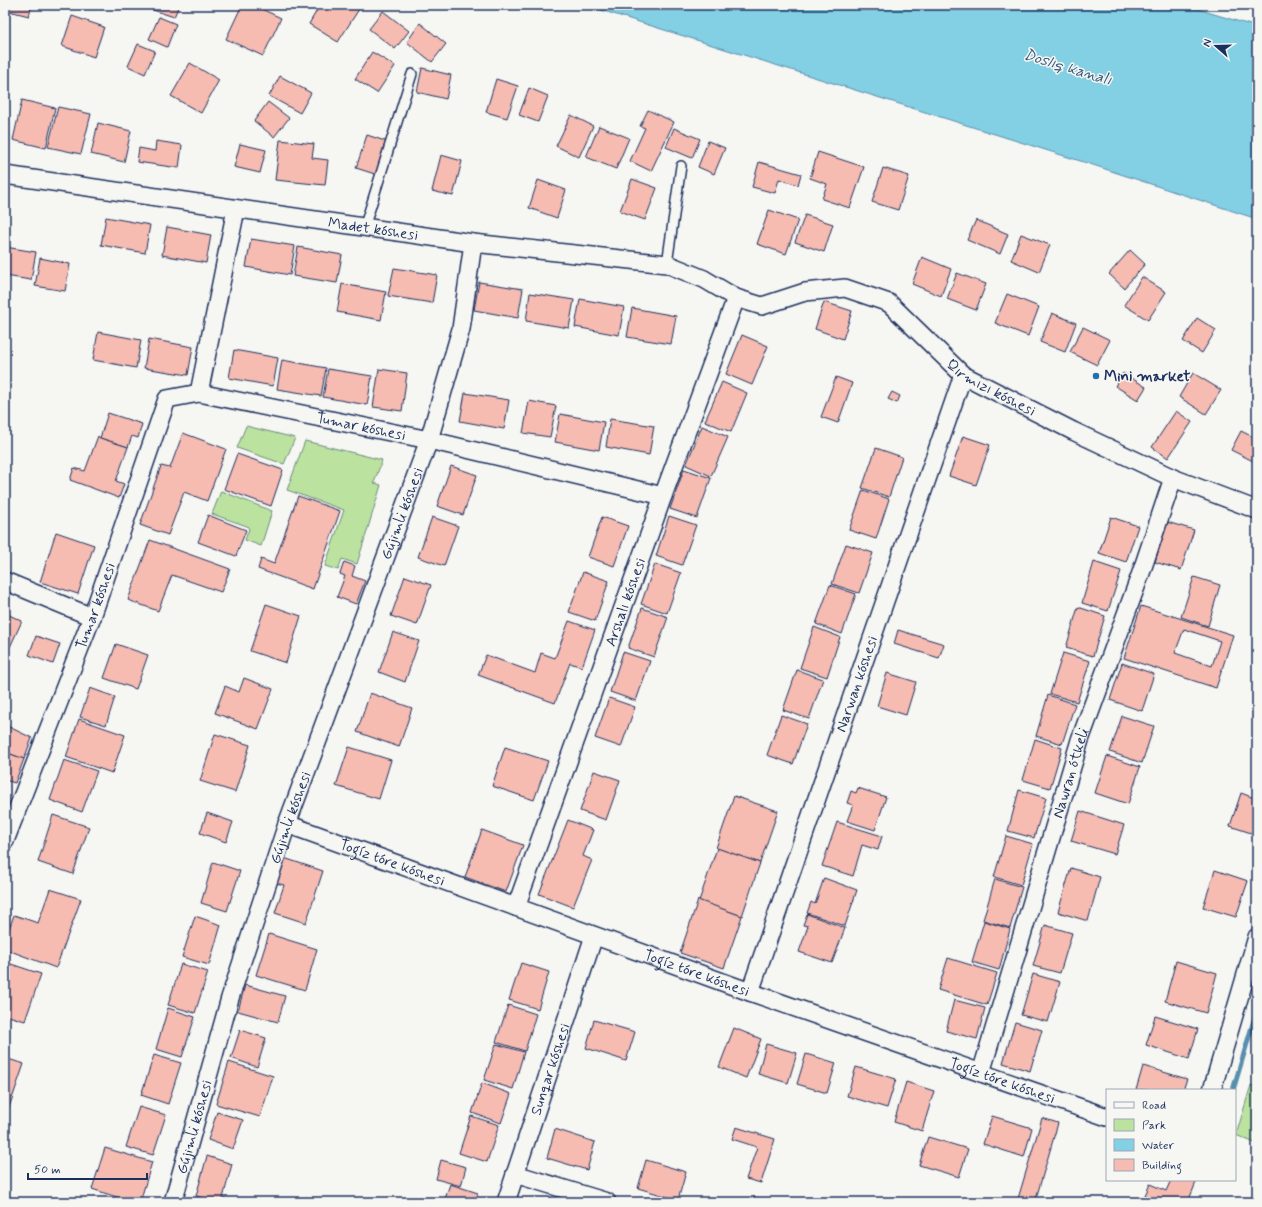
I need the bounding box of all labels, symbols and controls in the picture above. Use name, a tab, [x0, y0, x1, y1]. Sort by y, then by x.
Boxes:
north arrow	[1196, 26, 1236, 66]
text: N	[1200, 37, 1215, 49]
water label: Doslıq kanalı	[1021, 44, 1115, 91]
street label: Madet kóshesi	[327, 213, 419, 246]
street label: Qırmızı kóshesi	[941, 355, 1039, 421]
place label: Mini market	[1104, 367, 1190, 387]
marker: Mini market	[1091, 371, 1101, 381]
street label: Tumar kóshesi	[315, 408, 407, 446]
street label: Gújimli kóshesi	[377, 465, 429, 563]
street label: Arshalı kóshesi	[601, 555, 651, 649]
street label: Tumar kóshesi	[71, 560, 121, 652]
street label: Narwan kóshesi	[831, 633, 883, 735]
street label: Nawran ótkeli	[1048, 725, 1095, 821]
street label: Gújimli kóshesi	[266, 769, 317, 867]
street label: Toǵız tóre kóshesi	[336, 835, 448, 891]
street label: Toǵız tóre kóshesi	[641, 945, 752, 1002]
street label: Sunqar kóshesi	[526, 1021, 575, 1118]
street label: Toǵız tóre kóshesi	[946, 1054, 1058, 1109]
street label: Gújimli kóshesi	[172, 1078, 218, 1176]
legend	[1106, 1089, 1236, 1181]
text: Road	[1142, 1098, 1166, 1114]
text: Park	[1142, 1118, 1166, 1134]
text: Water	[1142, 1138, 1174, 1154]
scale bar	[28, 1155, 147, 1181]
text: Building	[1142, 1158, 1182, 1175]
text: 50 m	[34, 1162, 61, 1178]

